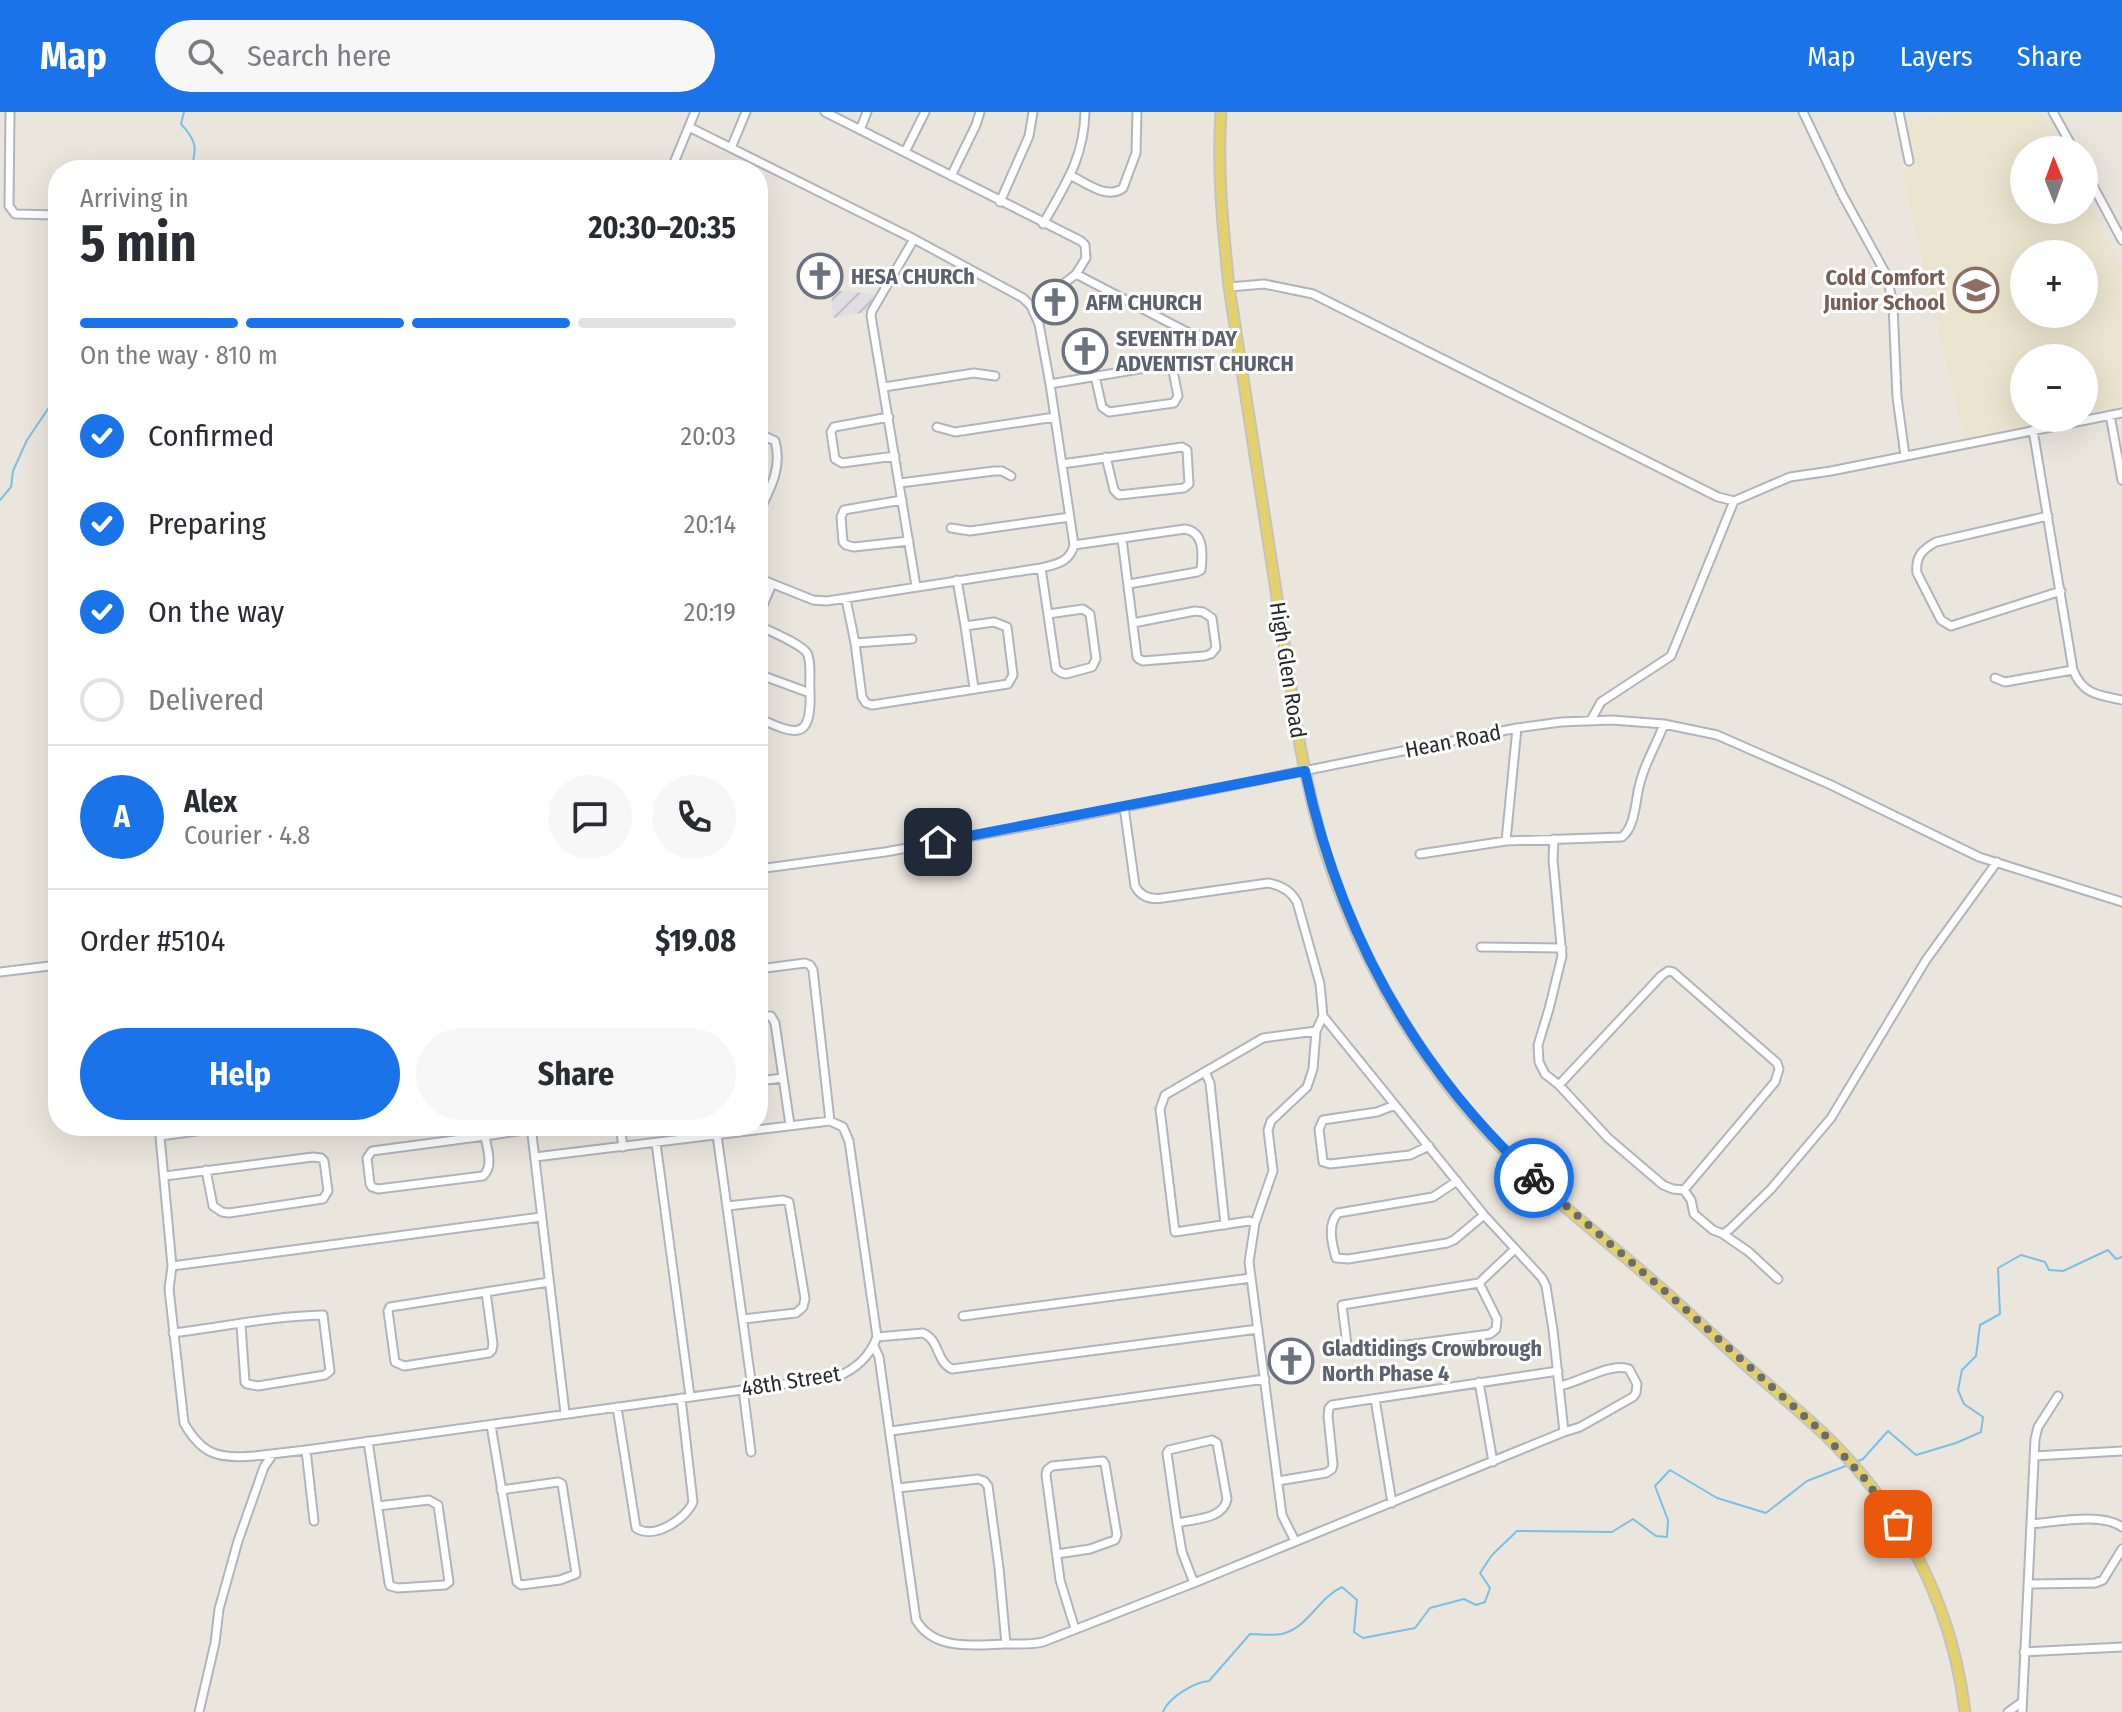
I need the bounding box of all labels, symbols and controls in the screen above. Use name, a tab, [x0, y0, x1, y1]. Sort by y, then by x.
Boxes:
search box	[155, 20, 715, 92]
text: Map	[40, 33, 107, 79]
icon: search	[183, 34, 227, 78]
text: Search here	[247, 38, 391, 74]
text: Map	[1807, 40, 1856, 73]
text: Layers	[1900, 40, 1973, 73]
text: Share	[2017, 40, 2082, 73]
north arrow	[2010, 136, 2098, 224]
map controls	[2010, 136, 2098, 432]
text: Arriving in	[80, 183, 189, 214]
text: 20:30–20:35	[588, 210, 736, 246]
text: 5 min	[80, 212, 197, 275]
button: +	[2010, 240, 2098, 328]
church icon: HESA CHURCh	[796, 252, 844, 300]
place label: HESA CHURCh	[851, 263, 975, 290]
place label: Cold Comfort Junior School	[1823, 264, 1946, 316]
school or university icon: Cold Comfort Junior School	[1952, 266, 2000, 314]
church icon: AFM CHURCH	[1031, 278, 1079, 326]
place label: AFM CHURCH	[1085, 289, 1202, 316]
place label: SEVENTH DAY ADVENTIST CHURCH	[1115, 325, 1294, 377]
church icon: SEVENTH DAY ADVENTIST CHURCH	[1061, 327, 1109, 375]
text: On the way · 810 m	[80, 340, 278, 371]
button: −	[2010, 344, 2098, 432]
icon: check	[80, 414, 124, 458]
text: Confirmed	[148, 418, 274, 454]
text: 20:03	[680, 421, 736, 452]
icon: check	[80, 502, 124, 546]
text: Preparing	[148, 506, 266, 542]
text: 20:14	[684, 509, 736, 540]
icon: check	[80, 590, 124, 634]
text: On the way	[148, 594, 284, 630]
text: 20:19	[684, 597, 736, 628]
street label: High Glen Road	[1264, 600, 1312, 740]
text: Delivered	[148, 682, 264, 718]
street label: Hean Road	[1403, 718, 1503, 764]
button: chat	[548, 775, 632, 859]
button: phone	[652, 775, 736, 859]
text: Alex	[184, 784, 237, 820]
text: A	[114, 799, 130, 835]
pin	[904, 808, 972, 876]
text: Courier · 4.8	[184, 820, 310, 851]
icon: home	[916, 820, 960, 864]
text: Order #5104	[80, 923, 225, 959]
text: $19.08	[655, 923, 736, 959]
button: Help	[80, 1028, 400, 1120]
button: Share	[416, 1028, 736, 1120]
courier	[1494, 1138, 1574, 1218]
icon: bike	[1512, 1156, 1556, 1200]
place label: Gladtidings Crowbrough North Phase 4	[1322, 1335, 1542, 1387]
church icon: Gladtidings Crowbrough North Phase 4	[1267, 1337, 1315, 1385]
street label: 48th Street	[740, 1360, 843, 1402]
pin	[1864, 1490, 1932, 1558]
icon: bag	[1876, 1502, 1920, 1546]

